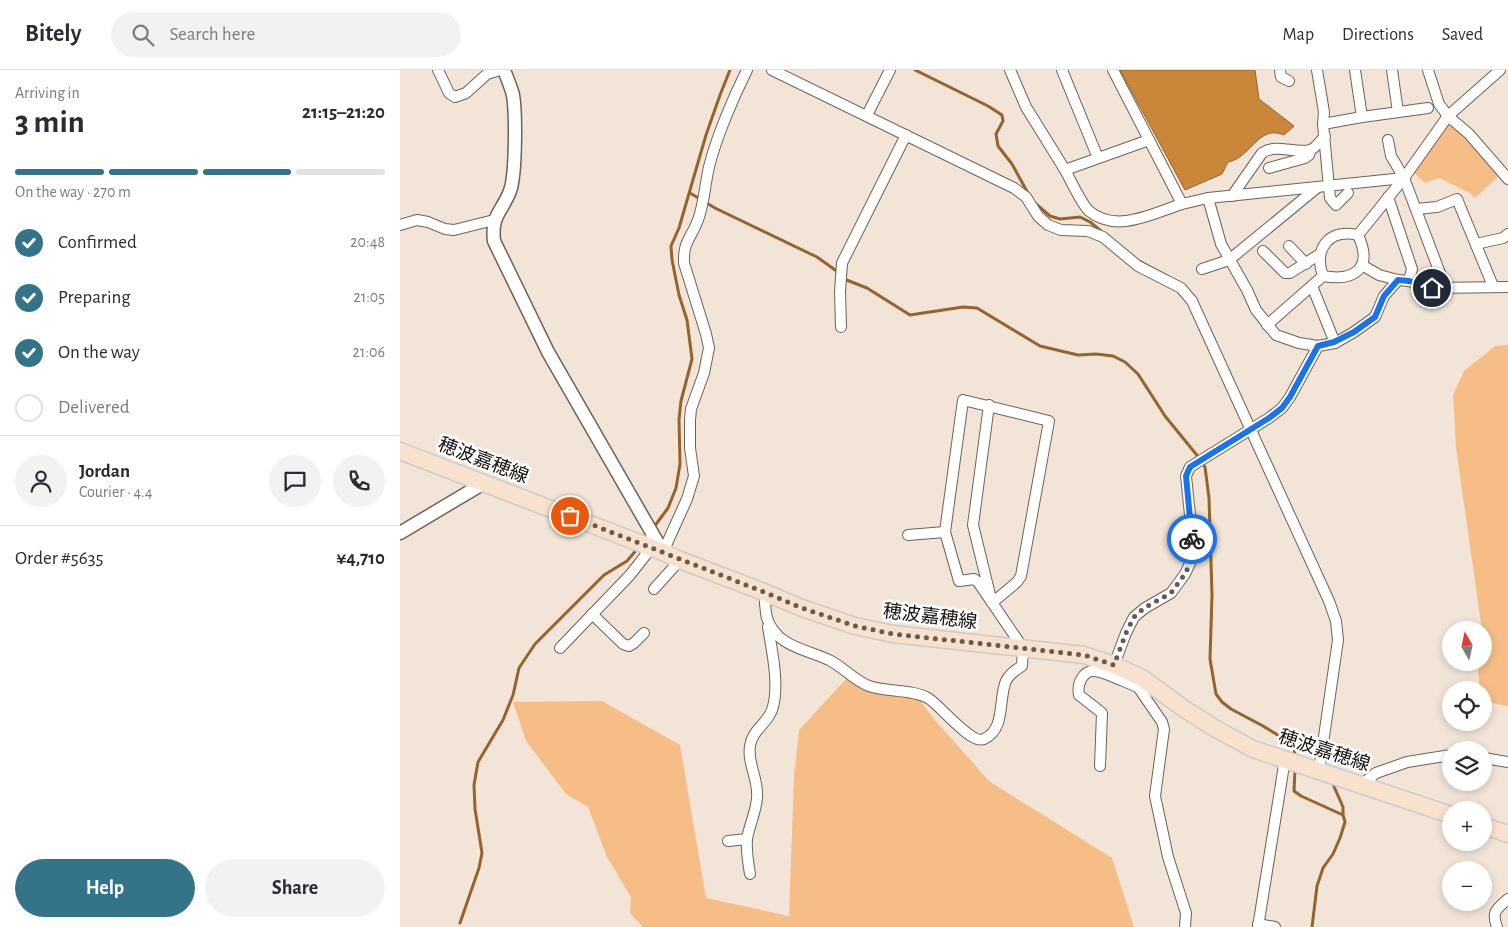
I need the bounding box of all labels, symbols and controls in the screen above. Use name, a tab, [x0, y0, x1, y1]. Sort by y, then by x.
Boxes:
search box	[111, 12, 461, 57]
icon: search	[129, 21, 157, 49]
text: Bitely	[25, 22, 81, 46]
text: Search here	[169, 25, 255, 44]
text: Map	[1283, 26, 1314, 44]
text: Directions	[1342, 26, 1414, 44]
text: Saved	[1442, 26, 1483, 44]
text: Arriving in	[15, 85, 80, 101]
text: 21:15–21:20	[302, 103, 385, 122]
text: 3 min	[15, 106, 85, 138]
text: On the way · 270 m	[15, 184, 131, 200]
icon: check	[15, 229, 43, 257]
text: Confirmed	[58, 233, 137, 252]
text: 20:48	[350, 234, 385, 250]
pin	[1411, 267, 1453, 309]
icon: home	[1418, 274, 1446, 302]
icon: check	[15, 284, 43, 312]
text: Preparing	[58, 288, 131, 307]
text: 21:05	[353, 289, 385, 305]
icon: check	[15, 339, 43, 367]
text: On the way	[58, 343, 140, 362]
text: 21:06	[353, 344, 385, 360]
text: Delivered	[58, 398, 130, 417]
street label: 穂波嘉穂線	[435, 434, 531, 487]
button: person	[15, 455, 67, 507]
button: chat	[269, 455, 321, 507]
button: phone	[333, 455, 385, 507]
text: Jordan	[79, 462, 130, 481]
text: Courier · 4.4	[79, 484, 152, 500]
pin	[549, 495, 591, 537]
icon: bag	[556, 502, 584, 530]
courier	[1167, 514, 1217, 564]
icon: bike	[1178, 525, 1206, 553]
text: Order #5635	[15, 549, 104, 568]
text: ¥4,710	[336, 549, 385, 568]
street label: 穂波嘉穂線	[882, 601, 978, 632]
north arrow	[1442, 621, 1492, 671]
map controls	[1442, 621, 1492, 911]
button: locate	[1442, 681, 1492, 731]
street label: 穂波嘉穂線	[1276, 726, 1372, 775]
button: layers	[1442, 741, 1492, 791]
button: +	[1442, 801, 1492, 851]
button: Help	[15, 859, 195, 917]
button: Share	[205, 859, 385, 917]
button: −	[1442, 861, 1492, 911]

